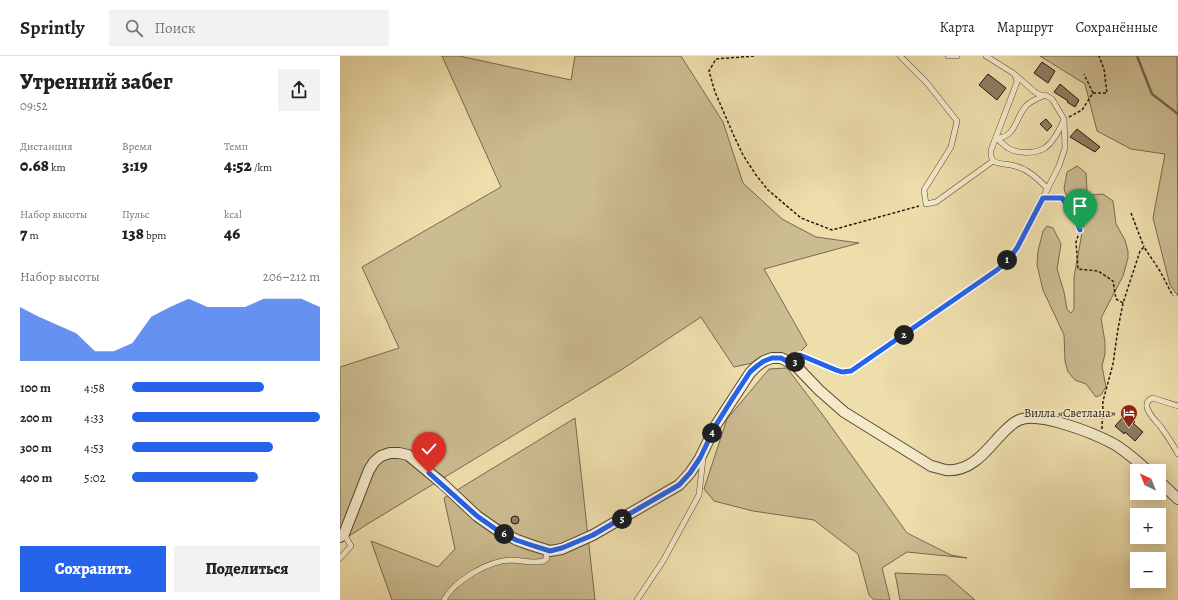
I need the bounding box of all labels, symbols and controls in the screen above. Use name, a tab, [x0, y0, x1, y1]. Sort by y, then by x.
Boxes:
search box	[109, 10, 389, 46]
text: Sprintly	[20, 15, 85, 41]
icon: search	[123, 17, 145, 39]
text: Поиск	[155, 18, 196, 38]
text: Карта	[940, 18, 975, 37]
text: Маршрут	[997, 18, 1053, 37]
text: Сохранённые	[1075, 18, 1158, 37]
text: Утренний забег	[20, 67, 173, 97]
button: share	[278, 69, 320, 111]
text: 09:52	[20, 97, 48, 114]
text: Дистанция	[20, 139, 72, 154]
text: Время	[122, 139, 152, 154]
text: Темп	[224, 139, 248, 154]
text: 0.68	[20, 154, 49, 177]
text: 3:19	[122, 154, 148, 177]
text: 4:52	[224, 154, 252, 177]
text: km	[49, 160, 66, 175]
text: /km	[252, 160, 272, 175]
pin	[1063, 189, 1097, 230]
icon: arrive	[1069, 195, 1091, 217]
text: Набор высоты	[20, 207, 87, 222]
text: Пульс	[122, 207, 150, 222]
text: kcal	[224, 207, 242, 222]
text: 7	[20, 222, 27, 245]
text: 138	[122, 222, 144, 245]
text: 46	[224, 222, 240, 245]
text: m	[27, 228, 39, 243]
text: bpm	[144, 228, 167, 243]
pin: 1	[997, 250, 1017, 270]
text: 1	[1005, 252, 1009, 267]
text: Набор высоты	[20, 268, 100, 285]
text: 206–212 m	[263, 268, 320, 285]
pin: 2	[894, 325, 914, 345]
text: 2	[901, 327, 907, 342]
pin: 3	[785, 352, 805, 372]
text: 3	[793, 354, 797, 369]
text: 100 m	[20, 379, 51, 396]
text: 4:58	[84, 379, 105, 396]
hotel icon: Вилла «Светлана»	[1119, 403, 1139, 428]
place label: Вилла «Светлана»	[1024, 405, 1116, 421]
text: 200 m	[20, 409, 53, 426]
text: 4:33	[84, 409, 104, 426]
pin: 4	[702, 423, 722, 443]
text: 4	[709, 425, 715, 440]
pin	[412, 432, 446, 473]
icon: check	[418, 438, 440, 460]
text: 300 m	[20, 439, 52, 456]
text: 4:53	[84, 439, 104, 456]
north arrow	[1130, 464, 1166, 500]
map controls	[1130, 464, 1166, 588]
text: 400 m	[20, 469, 52, 486]
text: 5:02	[84, 469, 106, 486]
button: +	[1130, 508, 1166, 544]
pin: 5	[612, 509, 632, 529]
text: 5	[620, 511, 624, 526]
pin: 6	[494, 524, 514, 544]
text: 6	[501, 526, 507, 541]
button: Сохранить	[20, 546, 166, 592]
button: Поделиться	[174, 546, 320, 592]
button: −	[1130, 552, 1166, 588]

